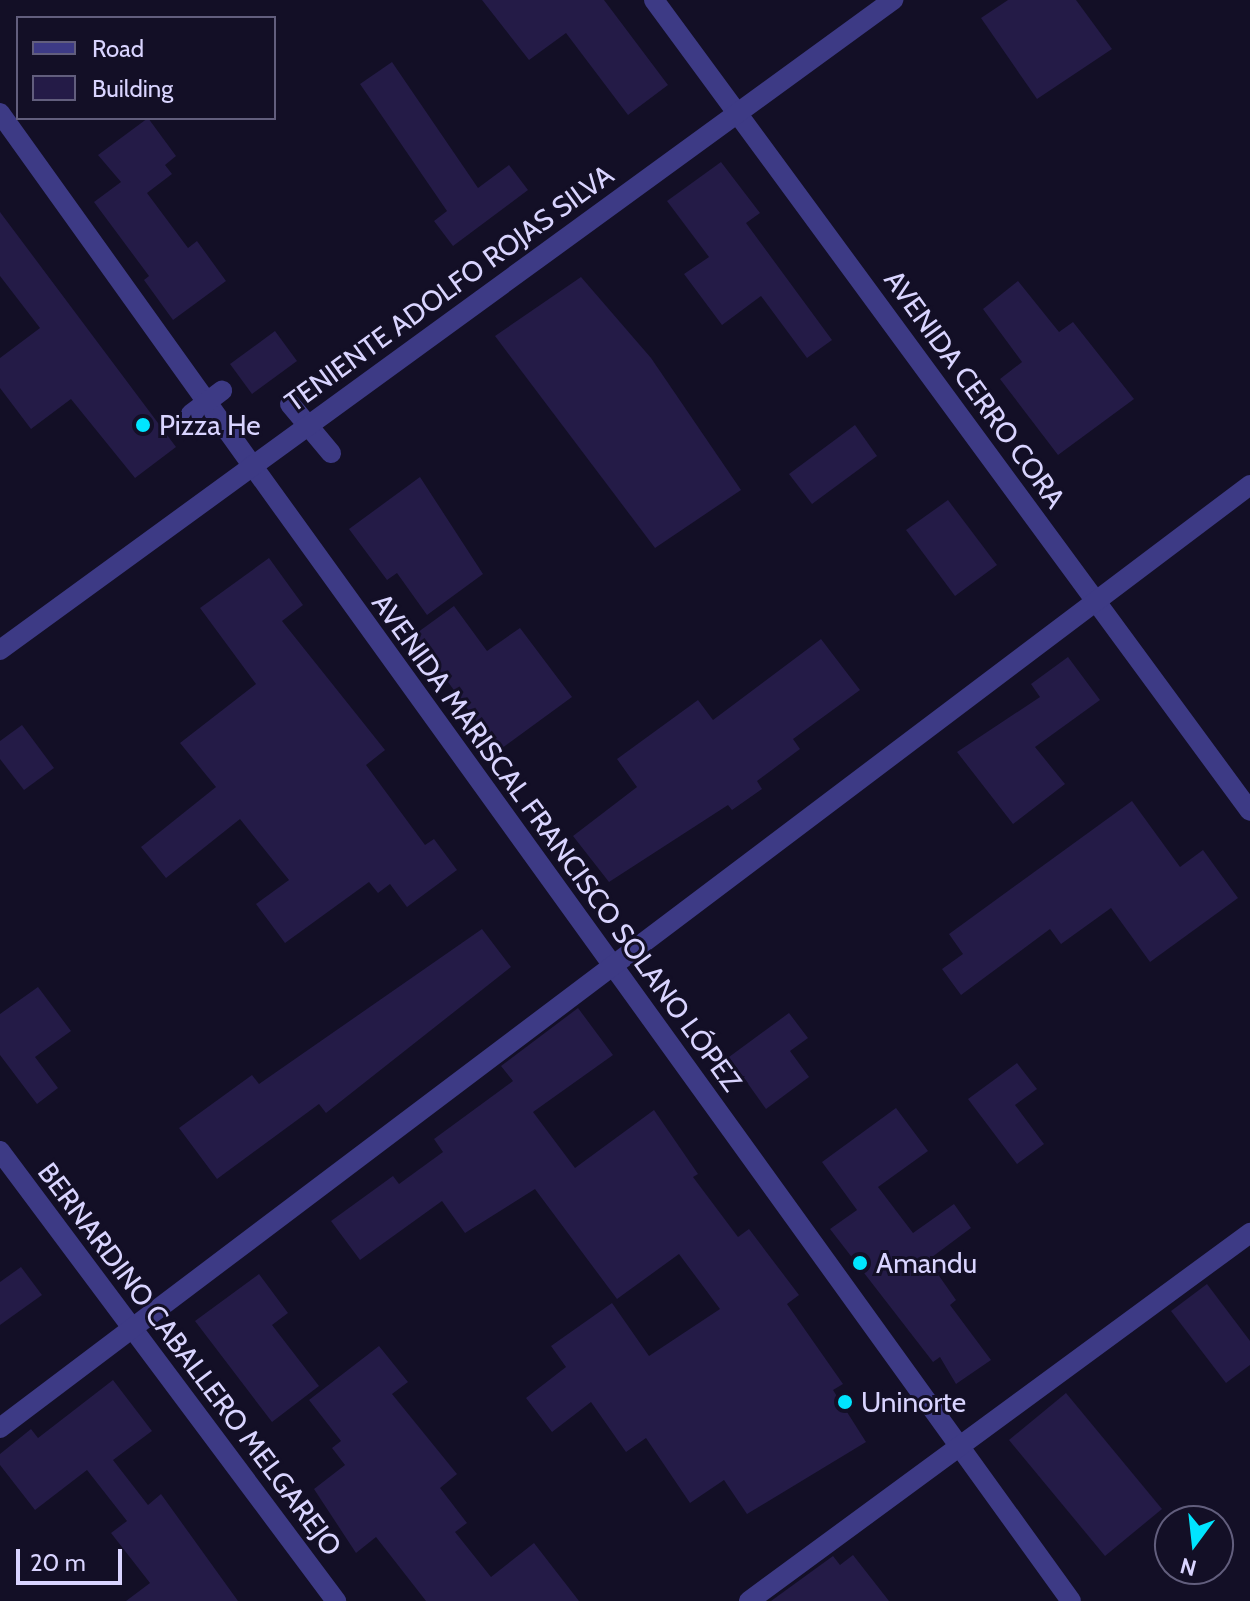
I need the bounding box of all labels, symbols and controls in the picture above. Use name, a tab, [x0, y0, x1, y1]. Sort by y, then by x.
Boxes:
legend	[16, 16, 276, 120]
text: Road	[92, 34, 144, 63]
text: Building	[92, 74, 173, 103]
street label: TENIENTE ADOLFO ROJAS SILVA	[278, 157, 620, 419]
street label: AVENIDA CERRO CORA	[877, 264, 1073, 514]
place label: Pizza He	[159, 408, 261, 442]
marker: Pizza He	[134, 416, 152, 434]
street label: AVENIDA MARISCAL FRANCISCO SOLANO LÓPEZ	[365, 587, 749, 1097]
street label: BERNARDINO CABALLERO MELGAREJO	[31, 1156, 349, 1562]
place label: Amandu	[876, 1246, 977, 1280]
marker: Amandu	[851, 1254, 869, 1272]
place label: Uninorte	[861, 1385, 966, 1419]
marker: Uninorte	[836, 1393, 854, 1411]
north arrow	[1154, 1505, 1234, 1585]
scale bar	[20, 1533, 126, 1583]
text: 20 m	[30, 1548, 86, 1577]
text: N	[1177, 1552, 1199, 1582]

